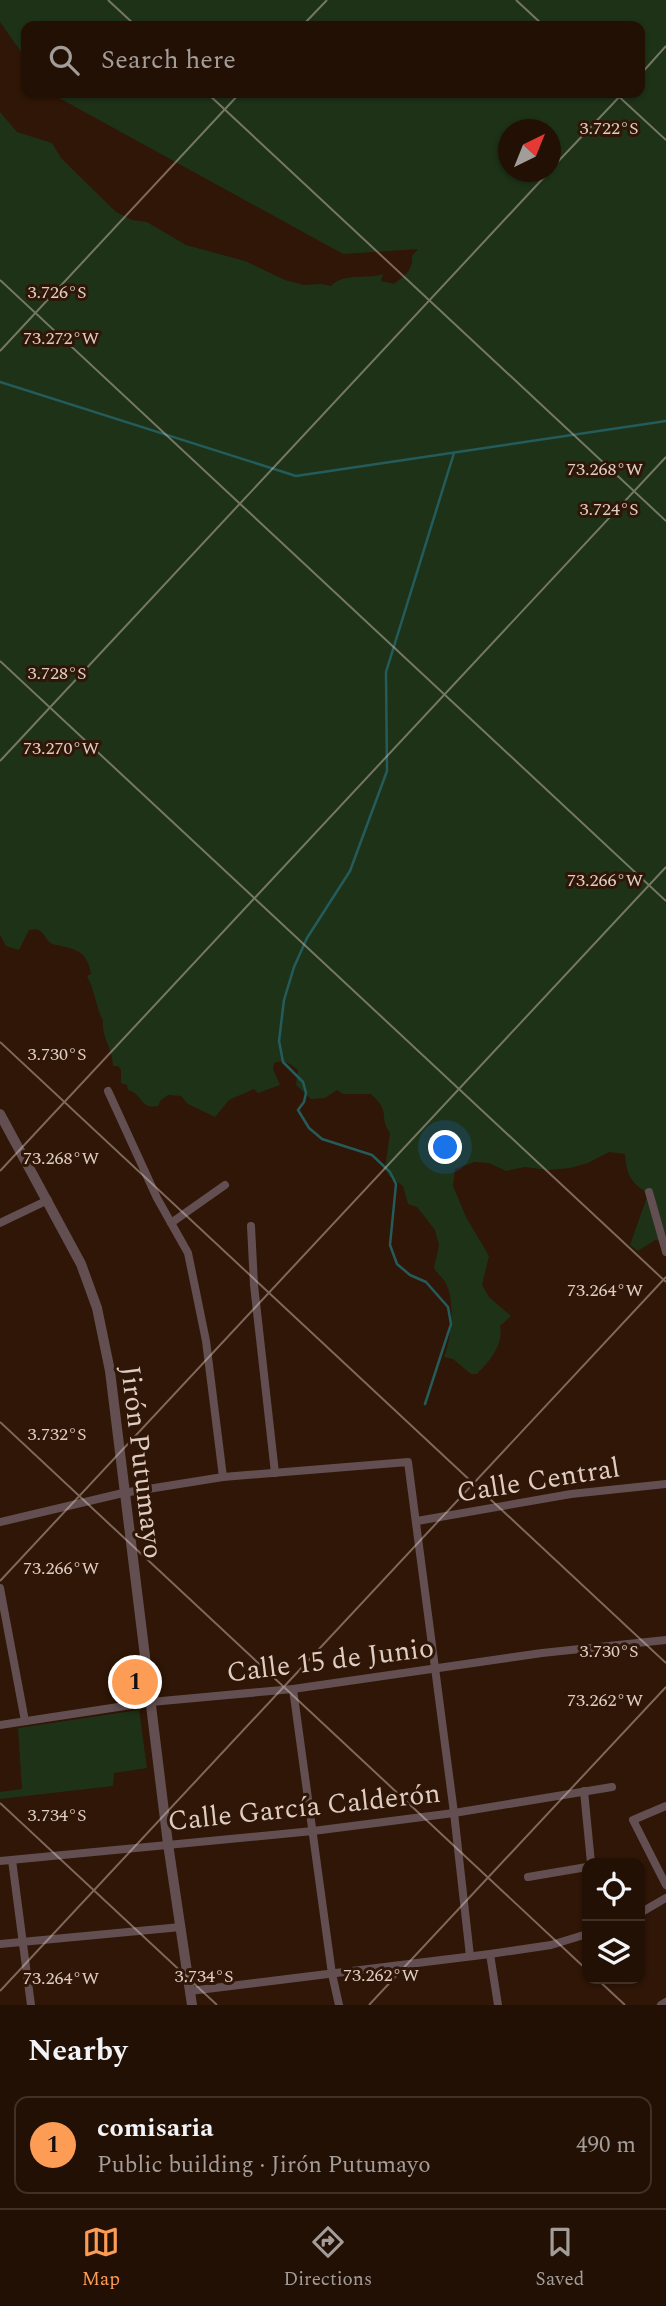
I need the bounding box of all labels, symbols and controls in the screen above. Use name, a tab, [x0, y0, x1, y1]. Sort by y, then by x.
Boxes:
search box	[21, 21, 645, 98]
text: Search here	[101, 40, 236, 80]
icon: search	[45, 41, 83, 79]
text: 3.722°S	[579, 115, 639, 142]
north arrow	[498, 119, 561, 182]
text: 3.726°S	[27, 279, 87, 306]
text: 73.272°W	[23, 325, 99, 352]
text: 73.268°W	[567, 456, 643, 483]
text: 3.724°S	[579, 496, 639, 523]
text: 3.728°S	[27, 660, 87, 687]
text: 73.270°W	[23, 735, 99, 762]
text: 73.266°W	[567, 867, 643, 894]
text: 3.730°S	[27, 1041, 87, 1068]
your location	[428, 1130, 462, 1164]
text: 73.268°W	[23, 1145, 99, 1172]
text: 73.264°W	[567, 1277, 643, 1304]
street label: Jirón Putumayo	[108, 1363, 175, 1561]
text: 3.732°S	[27, 1421, 87, 1448]
street label: Calle Central	[454, 1446, 623, 1515]
text: 73.266°W	[23, 1555, 99, 1582]
street label: Calle 15 de Junio	[224, 1626, 436, 1695]
text: 3.730°S	[579, 1638, 639, 1665]
pin: 1	[112, 1656, 158, 1708]
text: 73.262°W	[567, 1687, 643, 1714]
street label: Calle García Calderón	[166, 1772, 443, 1843]
text: 3.734°S	[27, 1802, 87, 1829]
map controls	[582, 1858, 645, 1984]
button: locate	[582, 1858, 645, 1921]
button: layers	[582, 1921, 645, 1984]
text: 73.262°W	[343, 1962, 419, 1989]
text: 3.734°S	[174, 1963, 234, 1990]
text: 73.264°W	[23, 1965, 99, 1992]
text: Nearby	[28, 2028, 127, 2074]
text: comisaria	[97, 2108, 214, 2148]
text: 1	[47, 2128, 59, 2163]
text: 490 m	[576, 2128, 636, 2163]
text: Public building · Jirón Putumayo	[97, 2148, 431, 2183]
tab: Map	[82, 2223, 120, 2294]
tab: Directions	[283, 2223, 372, 2294]
tab: Saved	[536, 2223, 584, 2294]

